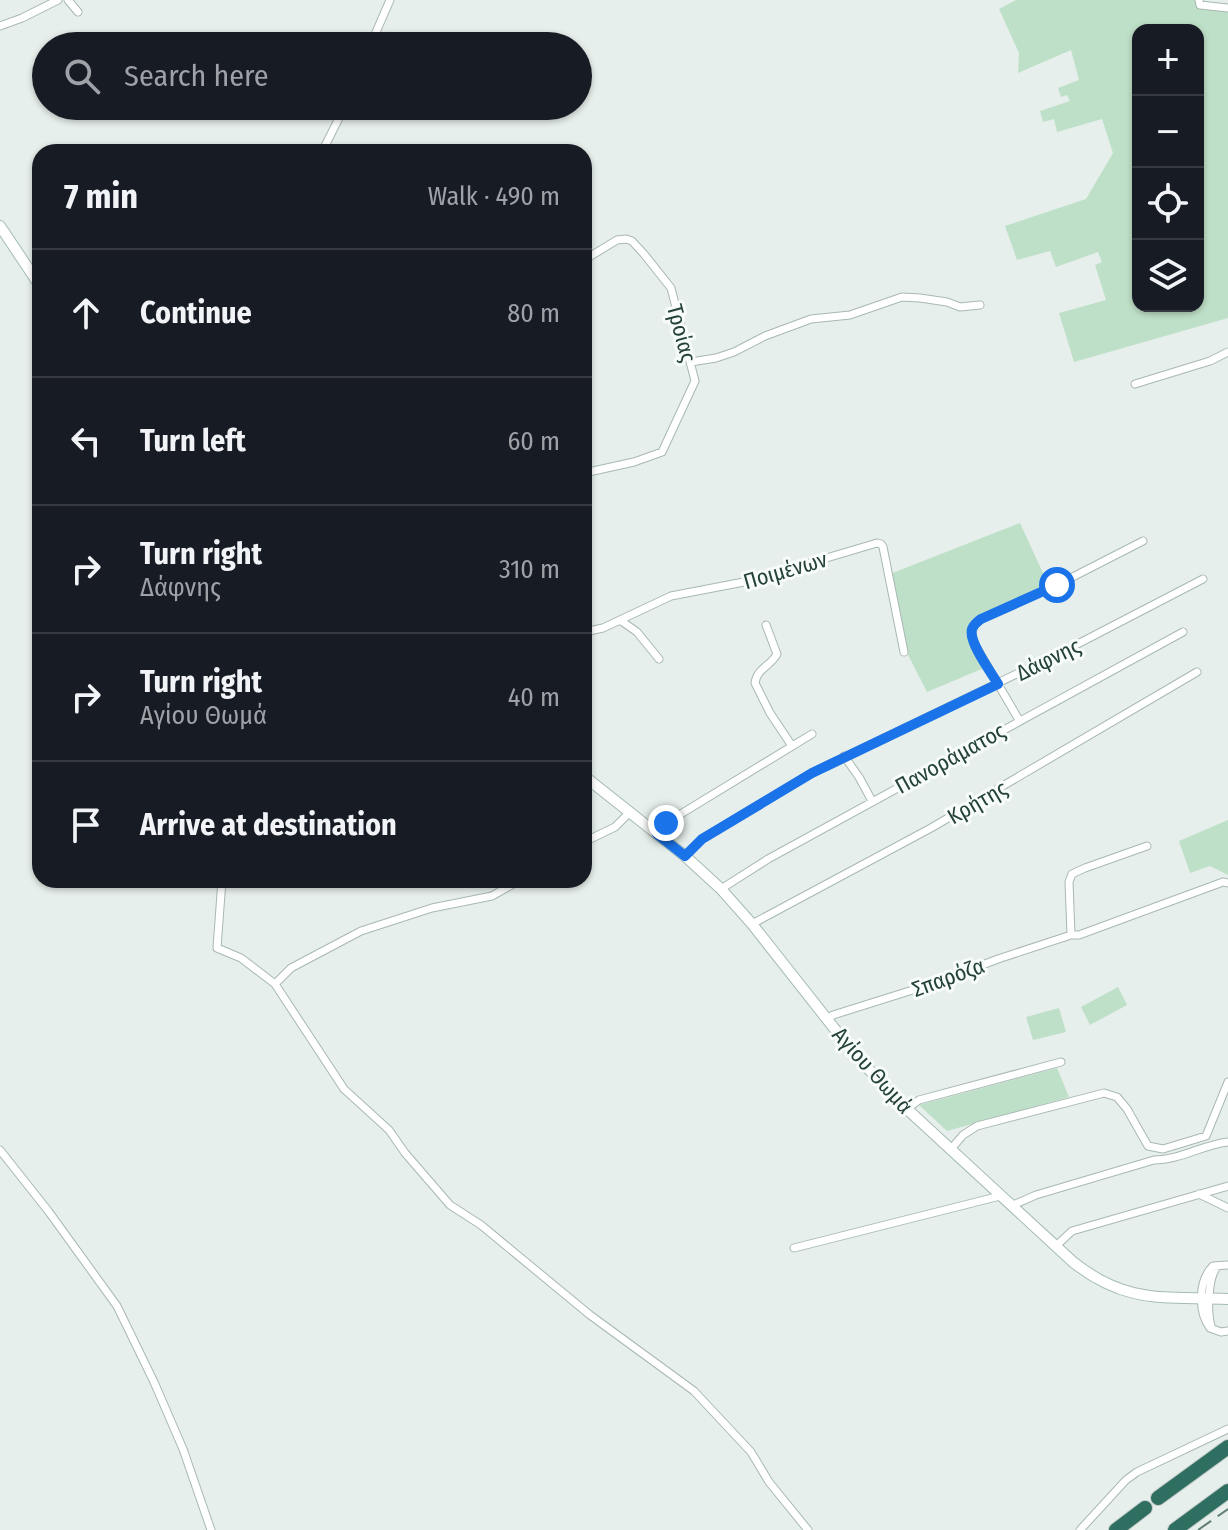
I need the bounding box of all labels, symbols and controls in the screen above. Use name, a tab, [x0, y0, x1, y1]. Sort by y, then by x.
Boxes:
map controls	[1132, 24, 1204, 312]
button: +	[1132, 24, 1204, 96]
search box	[32, 32, 592, 120]
icon: search	[60, 54, 104, 98]
text: Search here	[124, 58, 269, 94]
button: −	[1132, 96, 1204, 168]
button: locate	[1132, 168, 1204, 240]
text: 7 min	[64, 176, 138, 217]
text: Walk · 490 m	[428, 181, 560, 212]
button: layers	[1132, 240, 1204, 312]
icon: ahead	[64, 291, 108, 335]
text: Continue	[140, 295, 252, 331]
text: 80 m	[507, 298, 560, 329]
street label: Τροίας	[661, 301, 702, 365]
icon: left	[64, 419, 108, 463]
text: Turn left	[140, 423, 246, 459]
text: 60 m	[507, 426, 560, 457]
text: Turn right	[140, 536, 262, 572]
street label: Ποιμένων	[740, 546, 830, 595]
icon: right	[64, 547, 108, 591]
text: 310 m	[499, 554, 560, 585]
route start	[1039, 567, 1075, 603]
text: Δάφνης	[140, 572, 221, 603]
street label: Δάφνης	[1012, 632, 1085, 687]
text: Turn right	[140, 664, 262, 700]
icon: right	[64, 675, 108, 719]
text: 40 m	[508, 682, 560, 713]
text: Αγίου Θωμά	[140, 700, 267, 731]
street label: Πανοράματος	[890, 717, 1010, 800]
street label: Κρήτης	[942, 775, 1012, 830]
icon: arrive	[64, 803, 108, 847]
route end	[648, 805, 684, 841]
text: Arrive at destination	[140, 807, 397, 843]
street label: Σπαρόζα	[908, 952, 988, 1003]
street label: Αγίου Θωμά	[827, 1021, 919, 1119]

